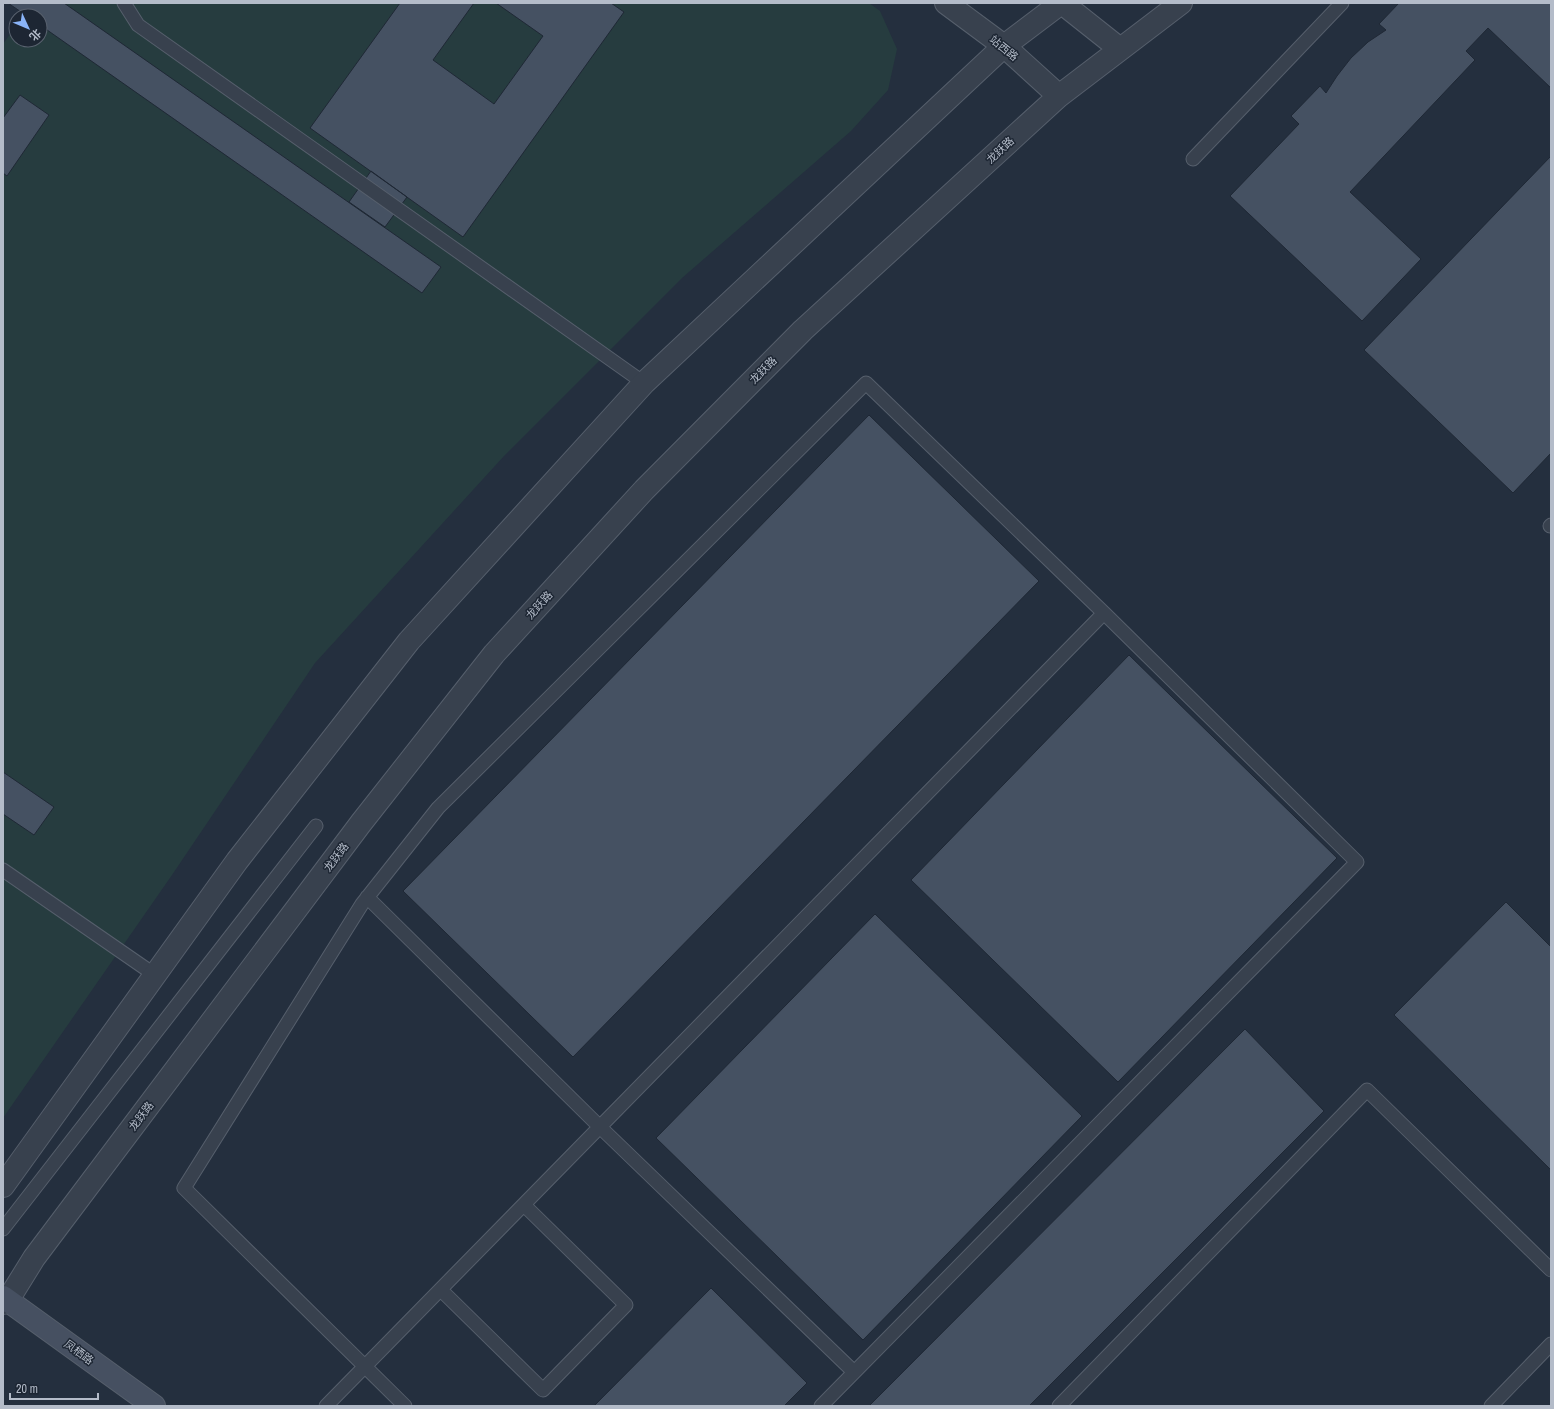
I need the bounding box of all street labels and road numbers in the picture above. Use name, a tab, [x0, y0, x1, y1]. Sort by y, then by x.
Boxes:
street label: 站西路	[987, 32, 1021, 64]
street label: 龙跃路	[983, 134, 1017, 166]
street label: 龙跃路	[746, 353, 780, 387]
street label: 龙跃路	[523, 588, 555, 622]
street label: 龙跃路	[320, 840, 352, 874]
street label: 龙跃路	[125, 1099, 157, 1133]
street label: 凤栖路	[62, 1337, 96, 1367]

